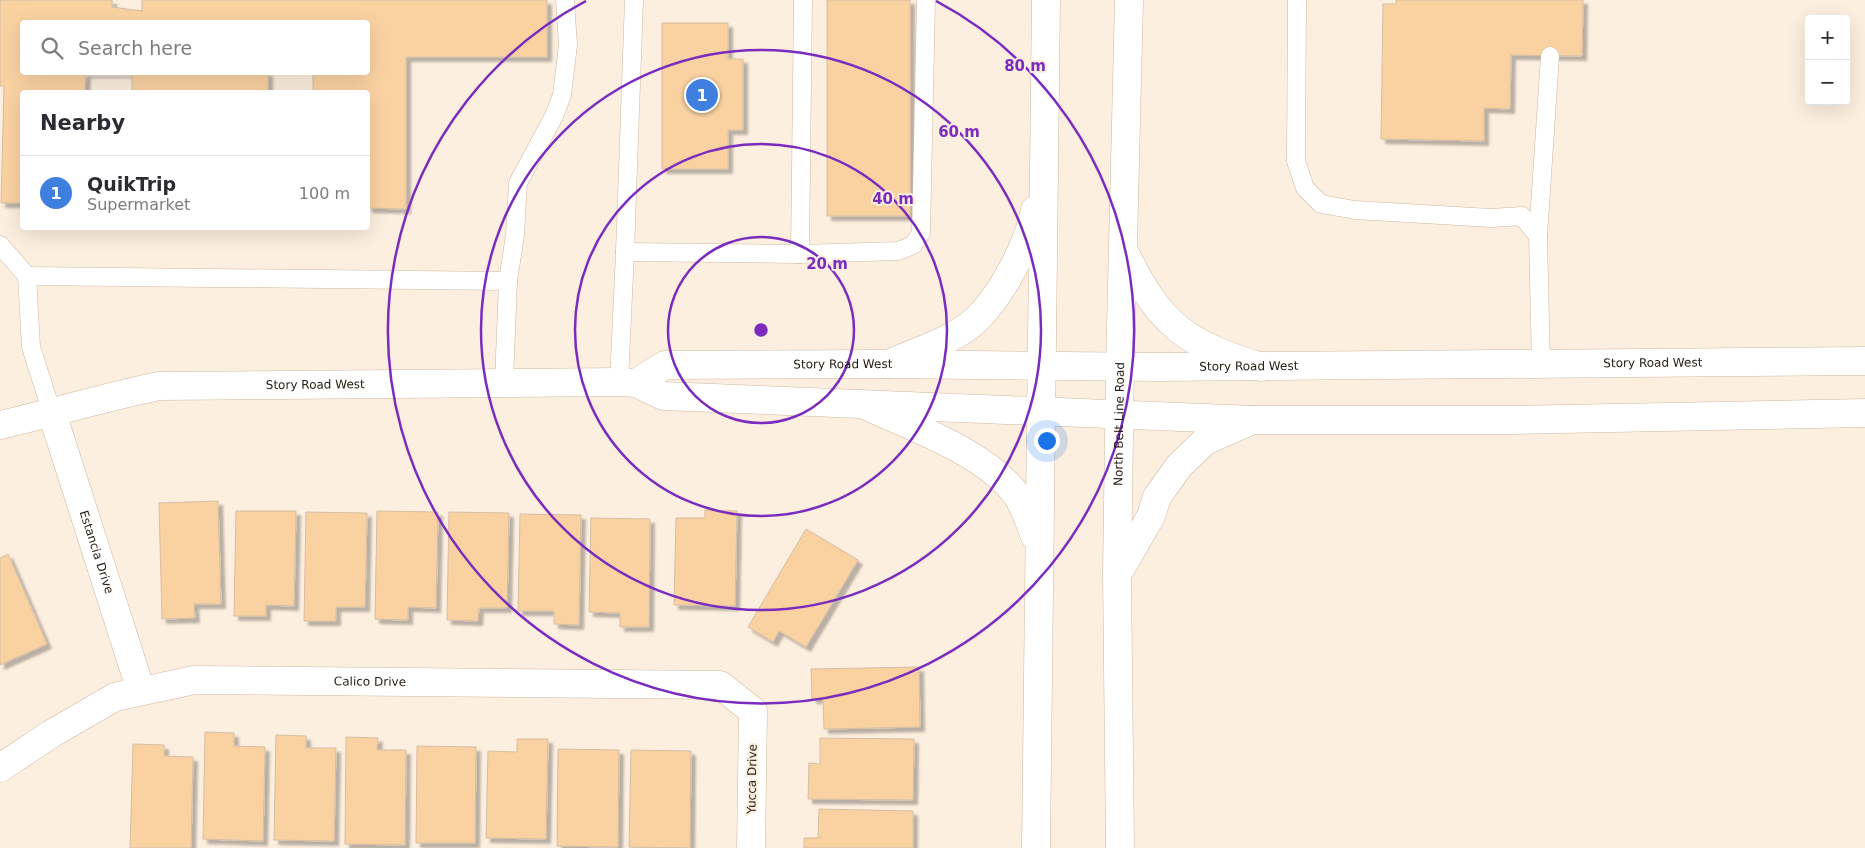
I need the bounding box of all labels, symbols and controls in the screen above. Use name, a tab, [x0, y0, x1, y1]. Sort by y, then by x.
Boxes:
map controls	[1805, 15, 1850, 105]
button: +	[1805, 15, 1850, 60]
search box	[20, 20, 370, 75]
icon: search	[38, 34, 66, 62]
text: Search here	[78, 37, 192, 59]
text: 80 m	[1004, 57, 1046, 75]
button: −	[1805, 60, 1850, 105]
pin: 1	[686, 76, 718, 114]
text: Nearby	[40, 111, 125, 135]
text: 60 m	[938, 123, 980, 141]
text: QuikTrip	[87, 173, 176, 195]
text: 1	[50, 184, 62, 203]
text: 100 m	[299, 184, 350, 203]
text: 40 m	[872, 190, 914, 208]
text: Supermarket	[87, 195, 190, 214]
text: 20 m	[806, 255, 848, 273]
centre of rings	[752, 321, 770, 339]
street label: Story Road West	[1603, 355, 1703, 370]
street label: Story Road West	[793, 357, 893, 371]
street label: Story Road West	[1199, 359, 1299, 374]
street label: North Belt Line Road	[1111, 362, 1127, 486]
street label: Story Road West	[266, 377, 365, 392]
your location	[1034, 428, 1060, 454]
street label: Estancia Drive	[77, 509, 116, 595]
street label: Calico Drive	[334, 674, 406, 689]
street label: Yucca Drive	[744, 744, 760, 815]

